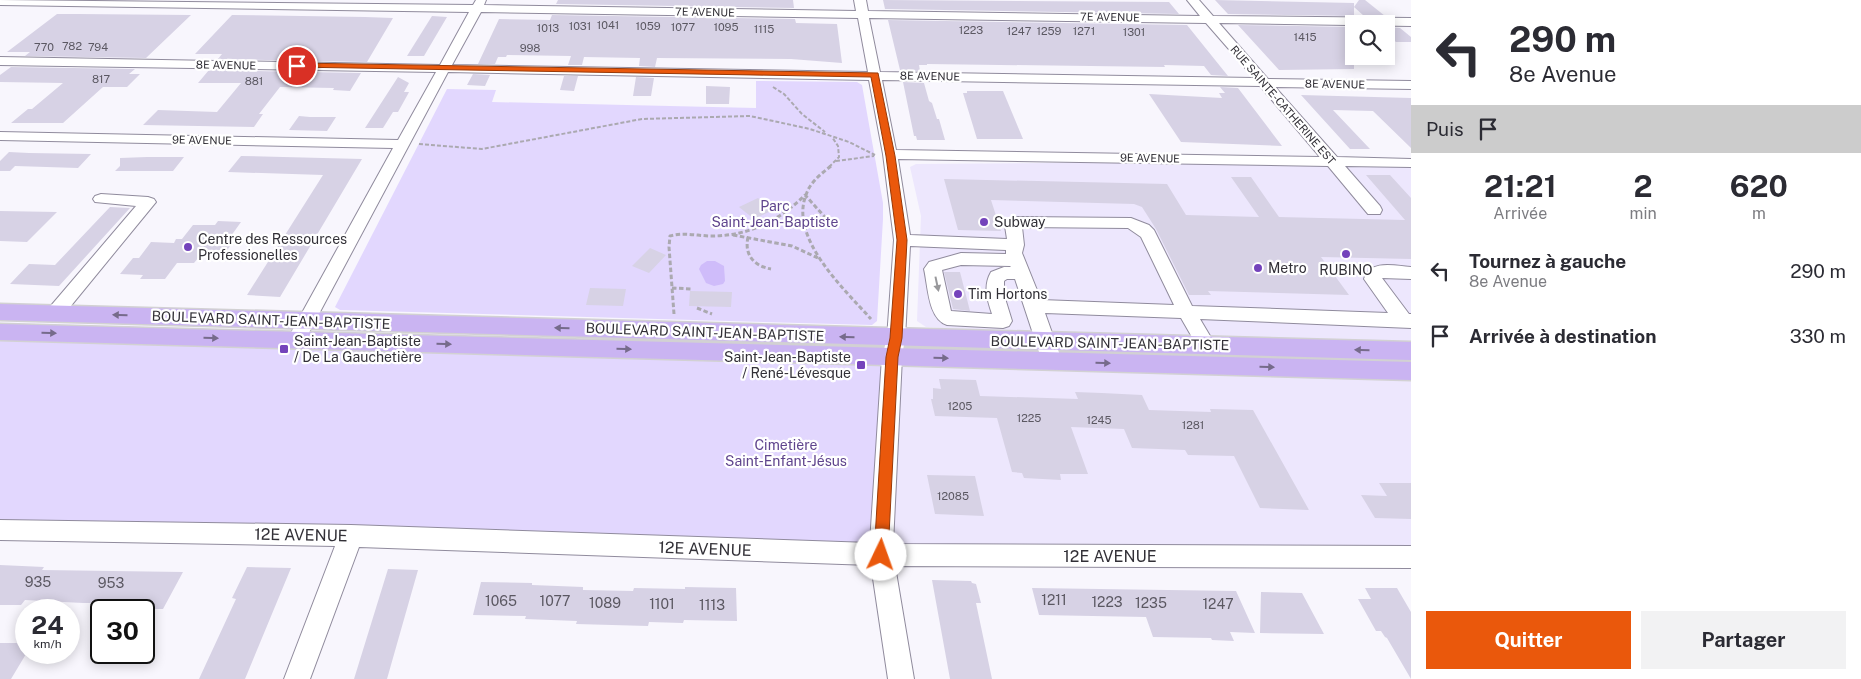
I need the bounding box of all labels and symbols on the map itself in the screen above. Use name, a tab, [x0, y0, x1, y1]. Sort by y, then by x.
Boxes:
street label: 7E AVENUE	[675, 5, 735, 19]
street label: 7E AVENUE	[1080, 10, 1140, 24]
house number: 1041	[597, 19, 619, 31]
house number: 1031	[569, 20, 591, 32]
house number: 1059	[635, 20, 661, 32]
house number: 1077	[671, 21, 696, 33]
house number: 1095	[713, 21, 739, 33]
house number: 1013	[537, 22, 559, 34]
house number: 1115	[754, 23, 774, 35]
house number: 1223	[959, 24, 983, 36]
house number: 1247	[1007, 25, 1032, 37]
house number: 1259	[1037, 25, 1062, 37]
house number: 1271	[1073, 25, 1095, 37]
house number: 1301	[1123, 26, 1145, 38]
house number: 1415	[1294, 31, 1316, 43]
house number: 782	[62, 40, 82, 52]
house number: 770	[34, 41, 54, 53]
house number: 794	[88, 41, 108, 53]
house number: 998	[520, 42, 540, 54]
street label: RUE SAINTE-CATHERINE EST	[1228, 43, 1338, 167]
pin	[276, 45, 318, 87]
street label: 8E AVENUE	[196, 58, 256, 72]
street label: 8E AVENUE	[900, 69, 960, 83]
house number: 817	[92, 73, 110, 85]
house number: 881	[245, 75, 263, 87]
street label: 8E AVENUE	[1305, 77, 1365, 91]
street label: 9E AVENUE	[172, 133, 232, 147]
street label: 9E AVENUE	[1120, 151, 1180, 165]
park label: Parc Saint-Jean-Baptiste	[712, 198, 839, 230]
place label: Subway	[994, 214, 1046, 230]
marker: Subway	[978, 216, 990, 228]
place label: Centre des Ressources Professionelles	[198, 231, 347, 263]
marker: Centre des Ressources Professionelles	[182, 241, 194, 253]
marker: RUBINO	[1340, 248, 1352, 260]
place label: Metro	[1268, 260, 1307, 276]
marker: Metro	[1252, 262, 1264, 274]
place label: RUBINO	[1319, 262, 1373, 278]
one-way arrow	[933, 277, 941, 293]
place label: Tim Hortons	[968, 286, 1047, 302]
marker: Tim Hortons	[952, 288, 964, 300]
street label: BOULEVARD SAINT-JEAN-BAPTISTE	[151, 308, 391, 332]
one-way arrow	[112, 311, 128, 319]
street label: BOULEVARD SAINT-JEAN-BAPTISTE	[585, 320, 825, 344]
one-way arrow	[554, 324, 570, 332]
one-way arrow	[41, 329, 57, 337]
one-way arrow	[839, 332, 855, 340]
place label: Saint-Jean-Baptiste / De La Gauchetière	[294, 333, 422, 365]
street label: BOULEVARD SAINT-JEAN-BAPTISTE	[991, 333, 1229, 353]
one-way arrow	[203, 334, 219, 342]
one-way arrow	[436, 340, 452, 348]
marker: Saint-Jean-Baptiste / De La Gauchetière	[278, 343, 290, 355]
one-way arrow	[616, 345, 632, 353]
one-way arrow	[1354, 346, 1370, 354]
place label: Saint-Jean-Baptiste / René-Lévesque	[724, 349, 851, 381]
one-way arrow	[933, 354, 949, 362]
marker: Saint-Jean-Baptiste / René-Lévesque	[855, 359, 867, 371]
one-way arrow	[1095, 359, 1111, 367]
one-way arrow	[1259, 363, 1275, 371]
house number: 1205	[948, 400, 972, 412]
house number: 1225	[1017, 412, 1041, 424]
house number: 1245	[1087, 414, 1111, 426]
house number: 1281	[1182, 419, 1204, 431]
park label: Cimetière Saint-Enfant-Jésus	[725, 437, 847, 469]
house number: 12085	[937, 490, 969, 502]
street label: 12E AVENUE	[254, 525, 348, 545]
position arrow	[854, 528, 906, 580]
street label: 12E AVENUE	[658, 538, 752, 560]
street label: 12E AVENUE	[1063, 547, 1157, 566]
house number: 935	[25, 574, 51, 590]
house number: 953	[98, 575, 124, 591]
house number: 1211	[1041, 592, 1067, 608]
house number: 1065	[485, 593, 517, 609]
house number: 1077	[539, 593, 571, 609]
house number: 1223	[1091, 594, 1123, 610]
house number: 1089	[589, 595, 621, 611]
house number: 1235	[1135, 595, 1167, 611]
house number: 1101	[649, 596, 675, 612]
house number: 1247	[1202, 596, 1234, 612]
house number: 1113	[699, 597, 725, 613]
speed limit sign: 30	[90, 599, 155, 664]

